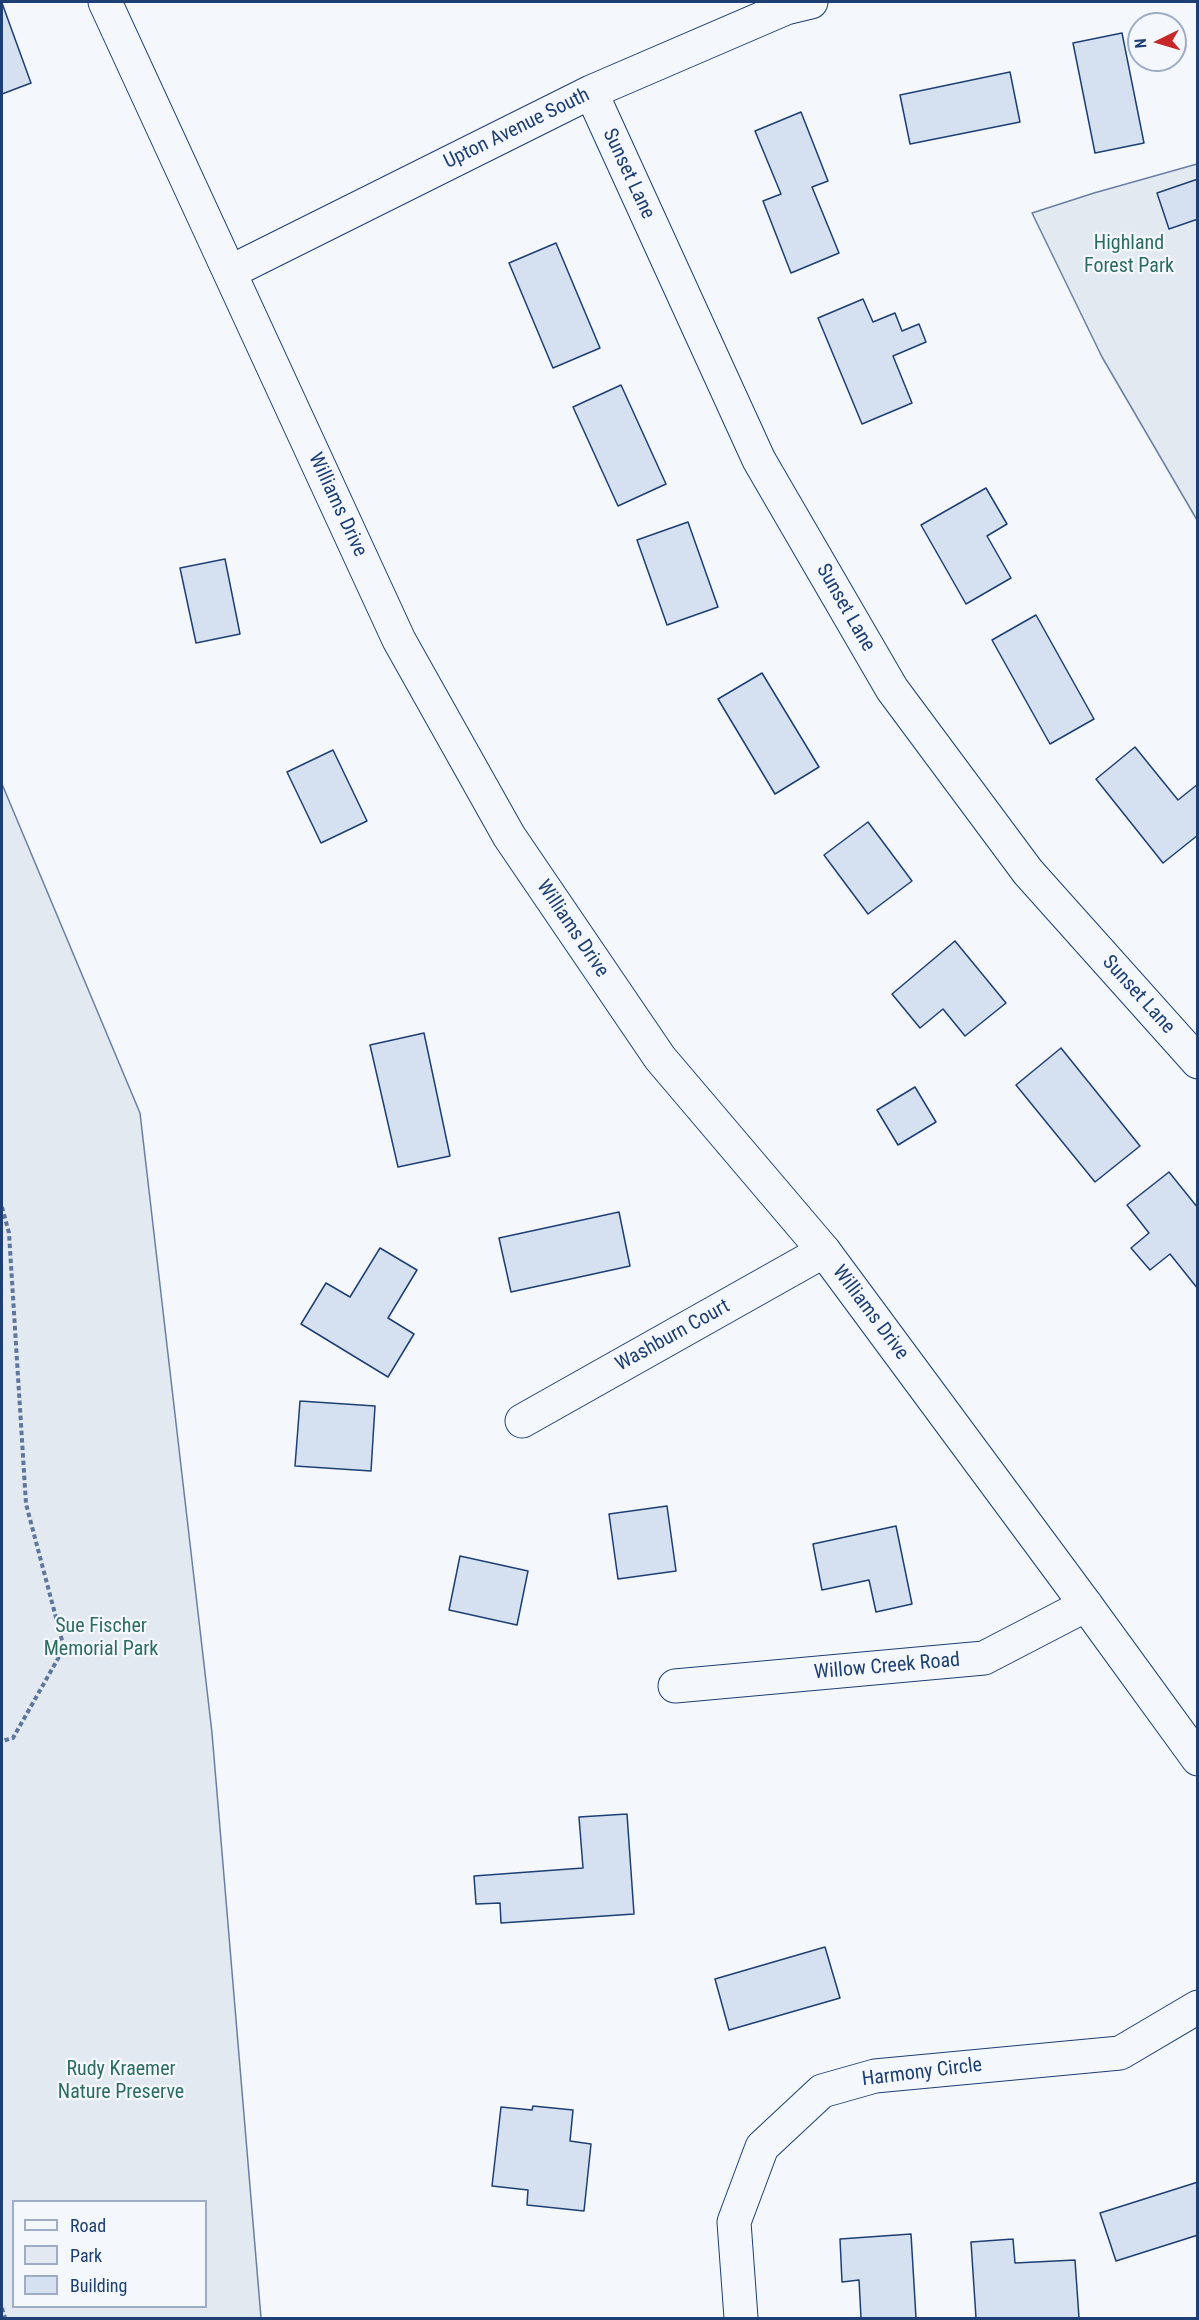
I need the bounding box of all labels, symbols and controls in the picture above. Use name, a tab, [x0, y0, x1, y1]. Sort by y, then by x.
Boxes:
north arrow	[1127, 12, 1187, 72]
text: N	[1131, 38, 1150, 49]
street label: Upton Avenue South	[440, 83, 594, 175]
street label: Sunset Lane	[597, 125, 659, 223]
park label: Highland Forest Park	[1084, 232, 1174, 279]
street label: Williams Drive	[302, 449, 372, 561]
street label: Sunset Lane	[810, 560, 880, 656]
street label: Williams Drive	[531, 876, 613, 982]
street label: Sunset Lane	[1097, 951, 1179, 1039]
street label: Williams Drive	[827, 1261, 913, 1365]
street label: Washburn Court	[612, 1295, 734, 1377]
park label: Sue Fischer Memorial Park	[44, 1615, 158, 1662]
street label: Willow Creek Road	[813, 1649, 961, 1685]
street label: Harmony Circle	[861, 2054, 983, 2092]
park label: Rudy Kraemer Nature Preserve	[58, 2058, 184, 2105]
legend	[12, 2200, 207, 2308]
text: Road	[70, 2215, 106, 2236]
text: Park	[70, 2245, 102, 2266]
text: Building	[70, 2275, 127, 2296]

